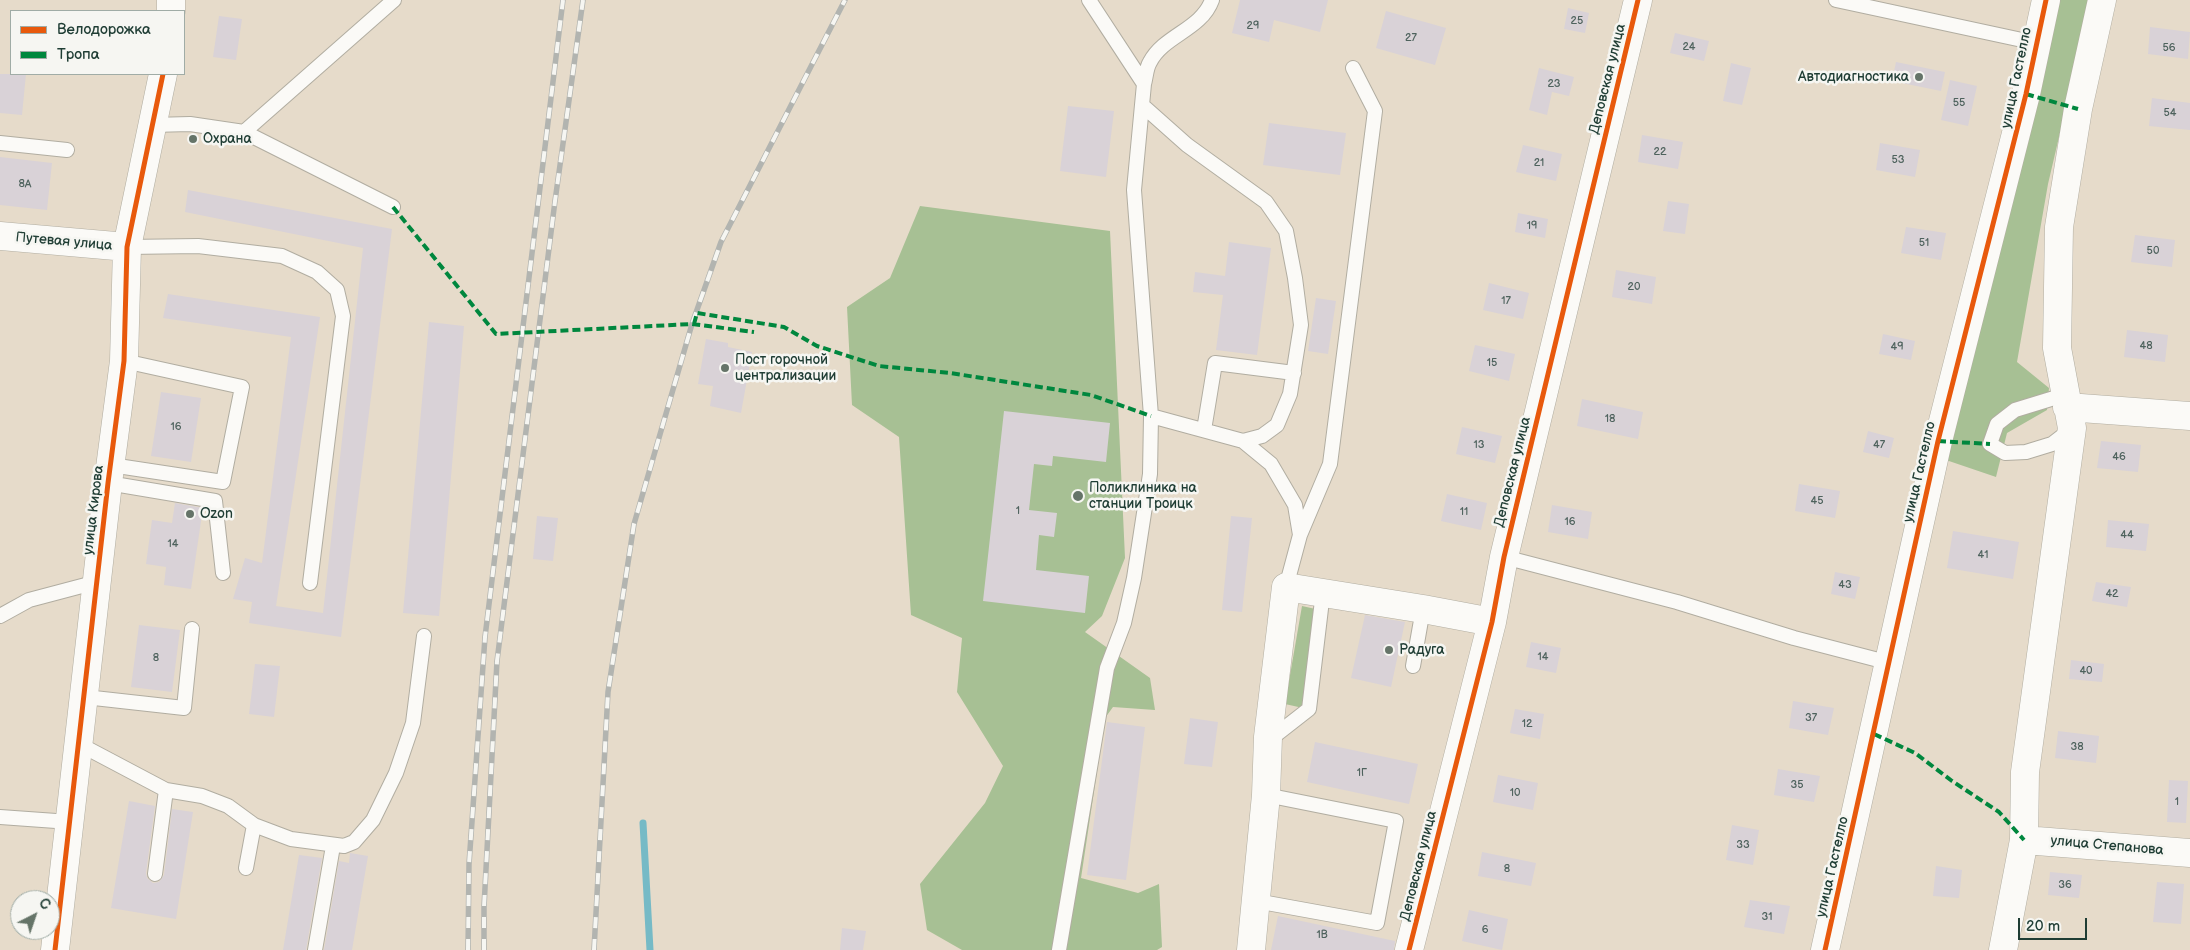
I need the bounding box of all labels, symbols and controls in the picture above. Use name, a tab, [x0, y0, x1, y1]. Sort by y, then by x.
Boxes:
legend	[10, 10, 185, 75]
house number: 25	[1571, 14, 1583, 28]
house number: 29	[1247, 19, 1259, 33]
text: Велодорожка	[57, 20, 151, 39]
street label: Деповская улица	[1586, 22, 1630, 136]
street label: улица Гастелло	[1998, 26, 2036, 130]
house number: 27	[1405, 31, 1417, 45]
house number: 24	[1682, 40, 1696, 54]
house number: 56	[2162, 41, 2176, 55]
text: Тропа	[57, 45, 100, 64]
place label: Автодиагностика	[1798, 69, 1909, 85]
marker: Автодиагностика	[1913, 71, 1925, 83]
house number: 23	[1547, 77, 1561, 91]
house number: 55	[1953, 96, 1965, 110]
house number: 54	[2163, 106, 2177, 120]
place label: Охрана	[203, 131, 252, 147]
marker: Охрана	[187, 133, 199, 145]
house number: 22	[1654, 145, 1666, 159]
house number: 53	[1891, 153, 1905, 167]
house number: 21	[1534, 156, 1544, 170]
house number: 8А	[18, 177, 32, 191]
house number: 19	[1527, 219, 1537, 233]
street label: Путевая улица	[15, 229, 113, 255]
house number: 51	[1919, 236, 1929, 250]
house number: 50	[2147, 244, 2159, 258]
house number: 20	[1628, 280, 1640, 294]
house number: 17	[1501, 294, 1511, 308]
house number: 48	[2139, 339, 2153, 353]
house number: 49	[1890, 340, 1904, 354]
place label: Пост горочной централизации	[735, 352, 836, 384]
house number: 15	[1487, 356, 1497, 370]
marker: Пост горочной централизации	[719, 362, 731, 374]
house number: 18	[1605, 412, 1615, 426]
street label: Деповская улица	[1491, 415, 1535, 529]
house number: 16	[171, 420, 181, 434]
street label: улица Гастелло	[1900, 420, 1940, 524]
house number: 13	[1473, 438, 1485, 452]
house number: 47	[1873, 438, 1885, 452]
house number: 46	[2112, 450, 2126, 464]
street label: улица Кирова	[80, 464, 108, 556]
place label: Поликлиника на станции Троицк	[1089, 480, 1197, 512]
marker: Поликлиника на станции Троицк	[1071, 489, 1085, 503]
house number: 45	[1810, 494, 1824, 508]
house number: 1	[1016, 504, 1020, 518]
house number: 11	[1460, 505, 1468, 519]
place label: Ozon	[200, 506, 233, 522]
marker: Ozon	[184, 508, 196, 520]
house number: 16	[1565, 515, 1575, 529]
house number: 44	[2120, 528, 2134, 542]
house number: 14	[168, 537, 178, 551]
house number: 41	[1978, 548, 1988, 562]
house number: 43	[1838, 578, 1852, 592]
house number: 42	[2105, 587, 2119, 601]
place label: Радуга	[1399, 642, 1444, 658]
marker: Радуга	[1383, 644, 1395, 656]
house number: 14	[1538, 650, 1548, 664]
house number: 8	[153, 651, 159, 665]
house number: 40	[2079, 664, 2093, 678]
house number: 37	[1805, 711, 1817, 725]
house number: 12	[1522, 717, 1532, 731]
house number: 38	[2070, 740, 2084, 754]
house number: 1Г	[1357, 766, 1367, 780]
house number: 35	[1790, 778, 1804, 792]
house number: 10	[1510, 786, 1520, 800]
house number: 1	[2175, 795, 2179, 809]
street label: Деповская улица	[1397, 809, 1441, 923]
street label: улица Гастелло	[1813, 815, 1853, 919]
street label: улица Степанова	[2050, 833, 2164, 859]
house number: 33	[1736, 838, 1750, 852]
house number: 8	[1504, 862, 1510, 876]
house number: 36	[2058, 878, 2072, 892]
north arrow	[10, 890, 60, 940]
text: С	[35, 894, 54, 914]
scale bar	[2020, 908, 2089, 940]
house number: 31	[1761, 910, 1773, 924]
text: 20 m	[2026, 917, 2060, 936]
house number: 6	[1482, 923, 1488, 937]
house number: 1В	[1316, 928, 1328, 942]

